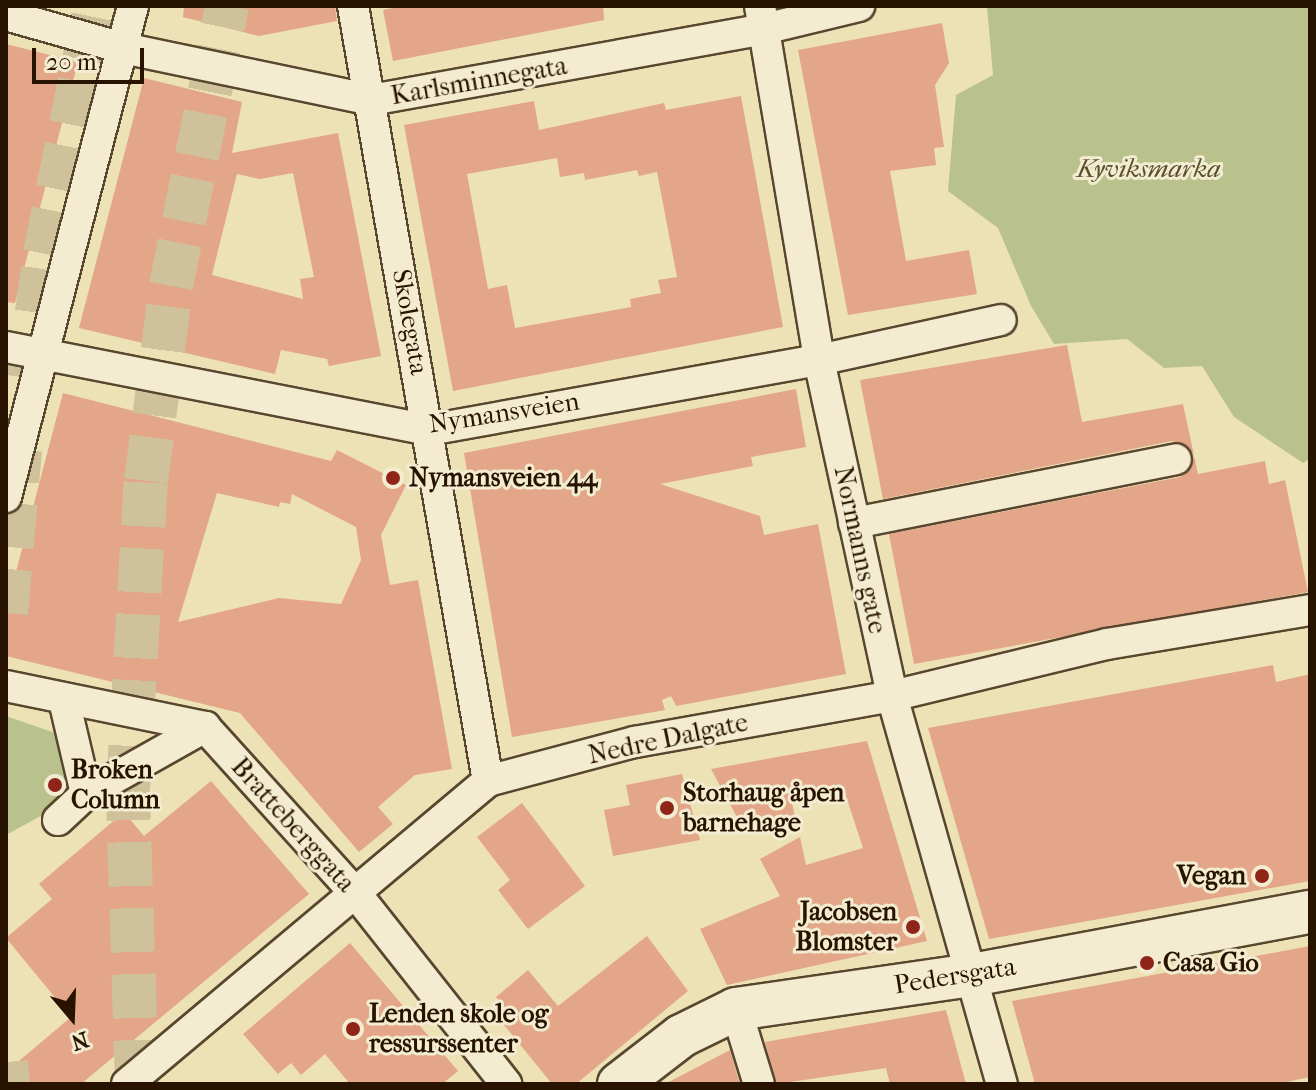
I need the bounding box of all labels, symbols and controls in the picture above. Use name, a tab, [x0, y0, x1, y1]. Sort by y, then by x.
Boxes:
scale bar	[36, 32, 148, 82]
text: 20 m	[46, 48, 97, 76]
street label: Karlsminnegata	[388, 50, 570, 112]
park label: Kyviksmarka	[1077, 153, 1221, 185]
street label: Skolegata	[385, 267, 435, 377]
street label: Nymansveien	[426, 386, 582, 440]
place label: Nymansveien 44	[409, 462, 597, 494]
street label: Normanns gate	[827, 463, 893, 637]
marker: Nymansveien 44	[384, 469, 402, 487]
street label: Nedre Dalgate	[585, 707, 751, 771]
street label: Bratteberggata	[225, 751, 361, 899]
place label: Broken Column	[71, 754, 160, 816]
marker: Broken Column	[46, 776, 64, 794]
place label: Storhaug åpen barnehage	[683, 777, 844, 838]
marker: Storhaug åpen barnehage	[658, 799, 676, 817]
place label: Vegan	[1177, 860, 1246, 892]
marker: Vegan	[1253, 867, 1271, 885]
place label: Jacobsen Blomster	[796, 896, 897, 958]
marker: Jacobsen Blomster	[904, 918, 922, 936]
place label: Casa Gio	[1163, 947, 1259, 979]
street label: Pedersgata	[892, 951, 1018, 1001]
marker: Casa Gio	[1138, 954, 1156, 972]
north arrow	[32, 978, 112, 1058]
place label: Lenden skole og ressurssenter	[369, 998, 548, 1060]
marker: Lenden skole og ressurssenter	[344, 1020, 362, 1038]
text: N	[68, 1026, 92, 1056]

